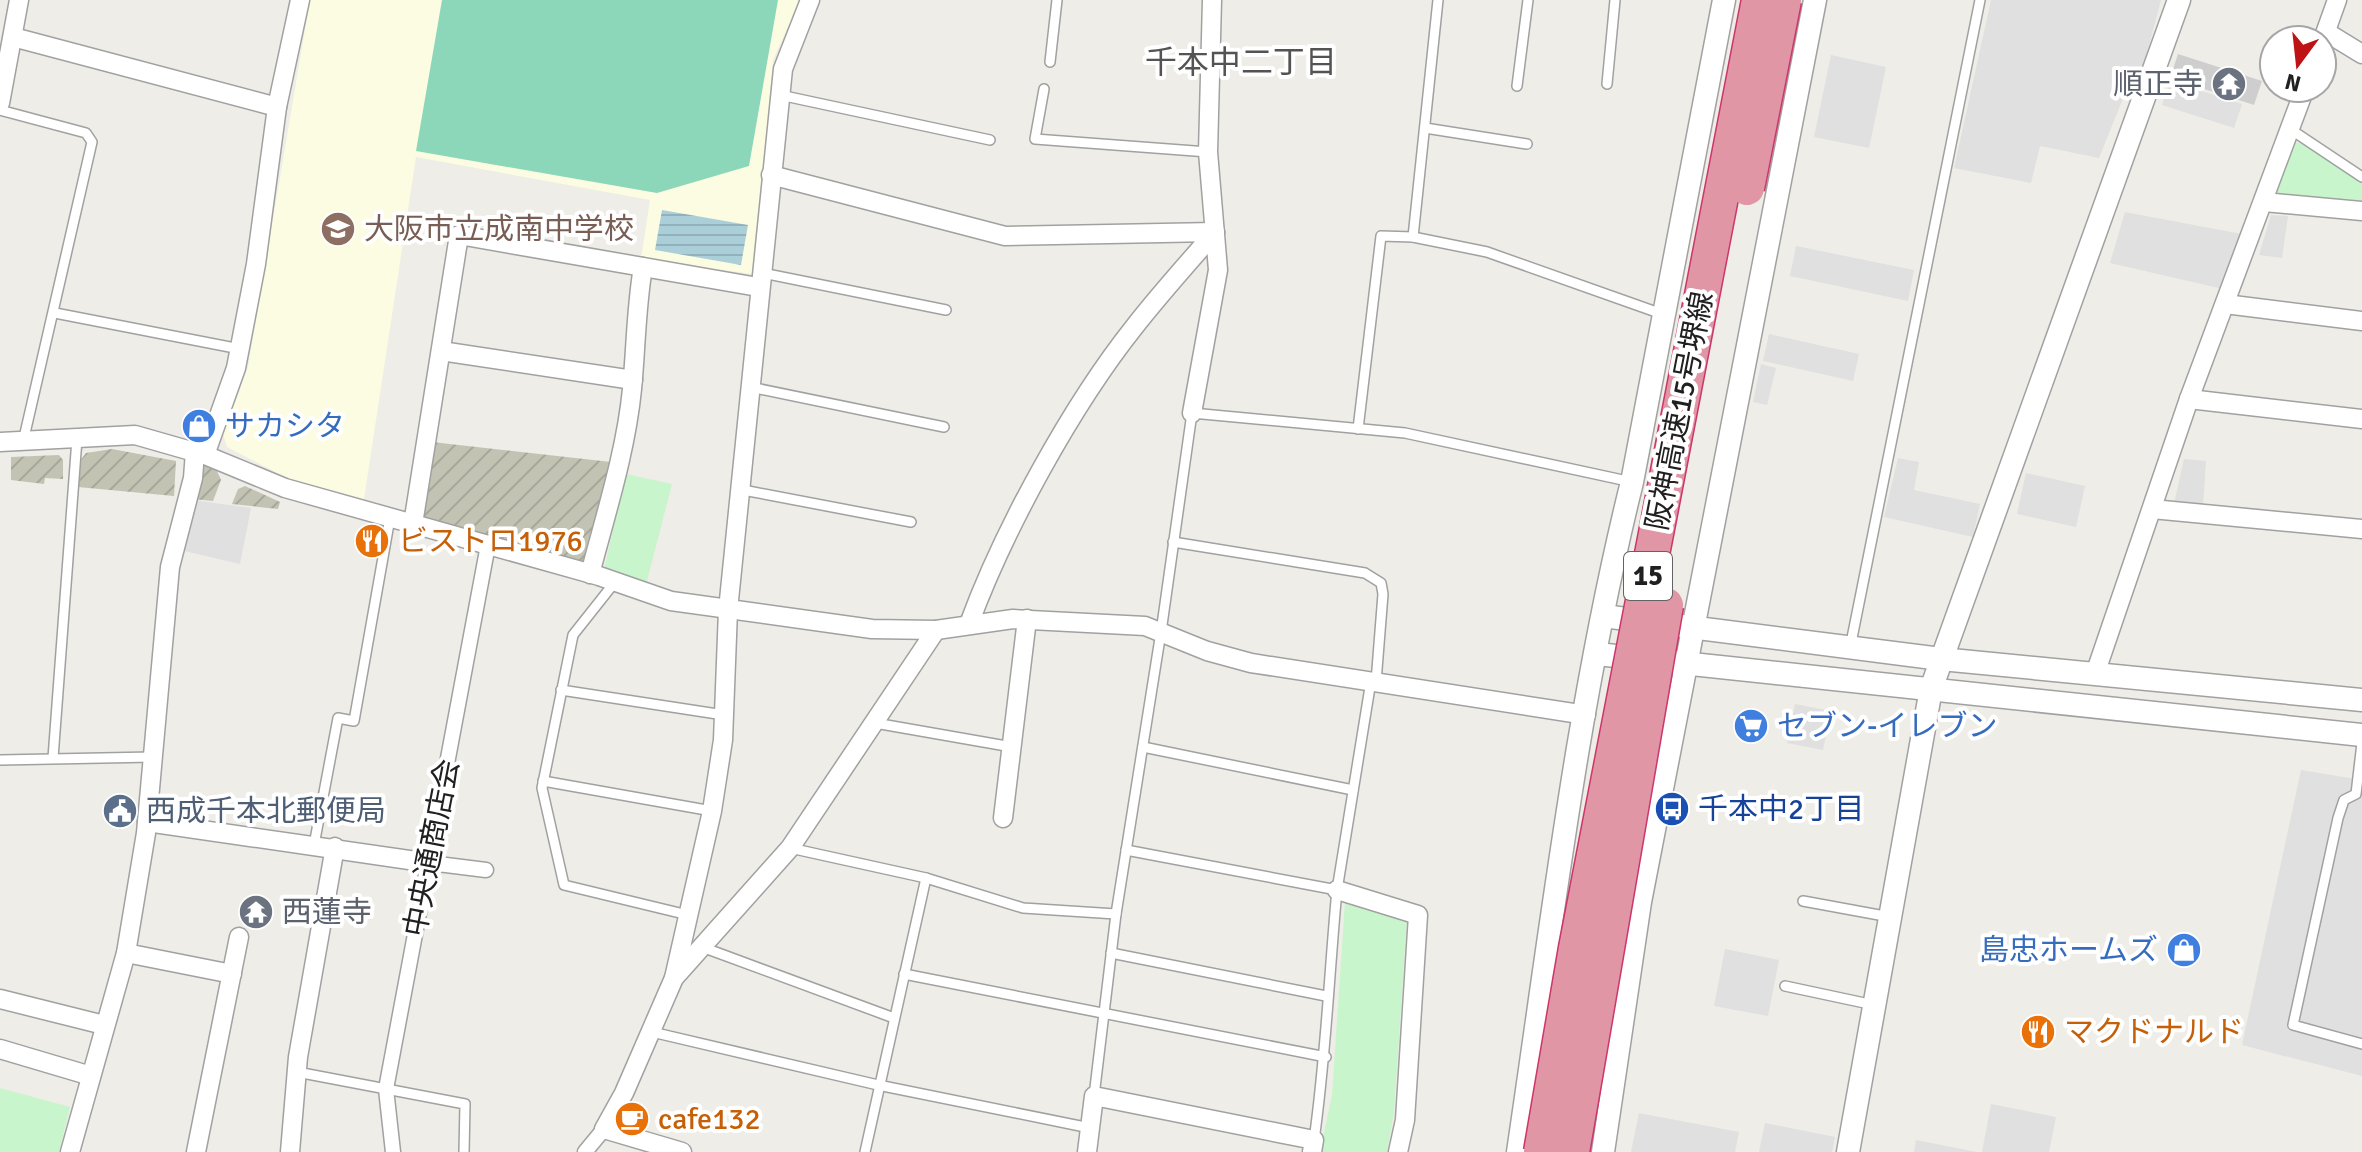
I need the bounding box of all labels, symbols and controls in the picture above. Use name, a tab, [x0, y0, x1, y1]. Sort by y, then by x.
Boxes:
north arrow	[2258, 24, 2338, 104]
district label: 千本中二丁目	[1145, 43, 1337, 82]
temple icon: 順正寺	[2210, 65, 2248, 103]
place label: 順正寺	[2113, 66, 2203, 103]
text: N	[2282, 68, 2304, 98]
school or university icon: 大阪市立成南中学校	[319, 210, 357, 248]
place label: 大阪市立成南中学校	[364, 211, 634, 248]
street label: 阪神高速15号堺線	[1639, 288, 1721, 534]
shop icon: サカシタ	[180, 407, 218, 445]
place label: サカシタ	[225, 408, 345, 445]
restaurant icon: ビストロ1976	[353, 522, 391, 560]
place label: ビストロ1976	[398, 523, 583, 560]
road number: 15	[1624, 552, 1672, 600]
supermarket icon: セブン-イレブン	[1732, 707, 1770, 745]
place label: セブン-イレブン	[1777, 708, 1998, 745]
street label: 中央通商店会	[397, 756, 467, 940]
bus stop icon: 千本中2丁目	[1653, 790, 1691, 828]
place label: 千本中2丁目	[1698, 791, 1864, 828]
public building icon: 西成千本北郵便局	[101, 792, 139, 830]
place label: 西成千本北郵便局	[146, 793, 386, 830]
temple icon: 西蓮寺	[237, 893, 275, 931]
place label: 西蓮寺	[282, 894, 372, 931]
shop icon: 島忠ホームズ	[2165, 931, 2203, 969]
place label: 島忠ホームズ	[1979, 932, 2158, 969]
restaurant icon: マクドナルド	[2019, 1013, 2057, 1051]
place label: マクドナルド	[2064, 1014, 2244, 1051]
cafe icon: cafe132	[613, 1100, 651, 1138]
place label: cafe132	[658, 1101, 761, 1138]

